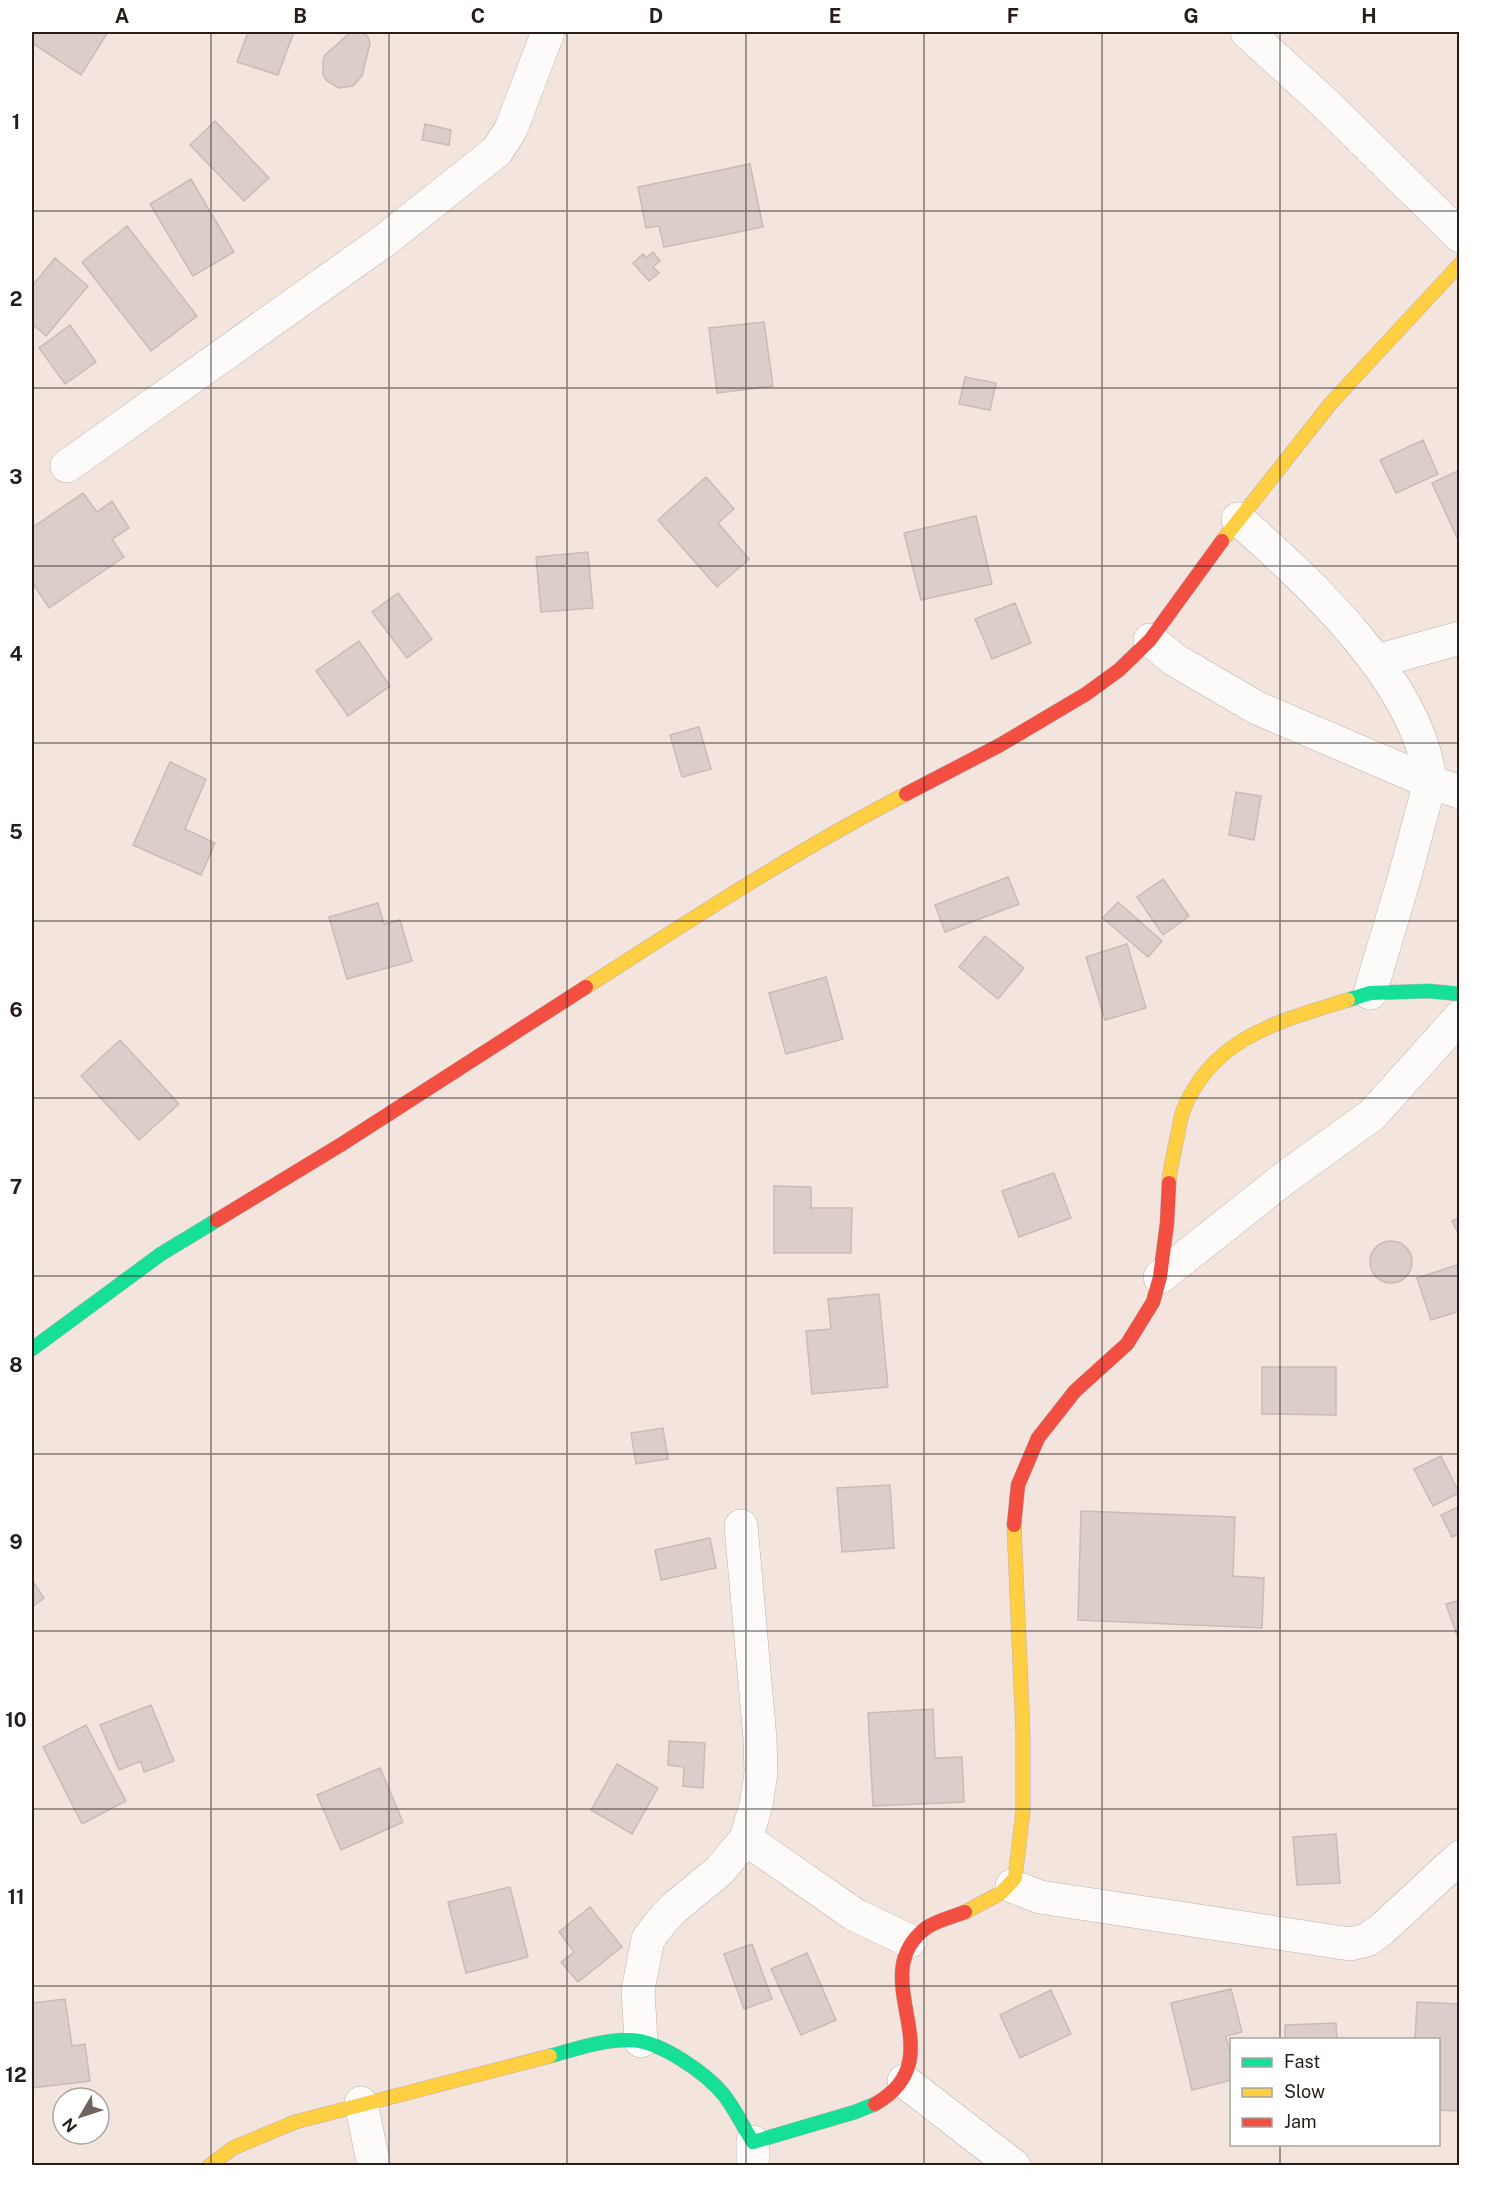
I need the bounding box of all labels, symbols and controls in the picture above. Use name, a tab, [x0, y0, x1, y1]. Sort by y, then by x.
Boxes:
text: A	[115, 4, 129, 28]
text: B	[293, 4, 307, 28]
text: C	[471, 4, 485, 28]
text: D	[649, 4, 663, 28]
text: E	[829, 4, 841, 28]
text: F	[1007, 4, 1019, 28]
text: G	[1183, 4, 1199, 28]
text: H	[1361, 4, 1377, 28]
text: 1	[12, 110, 20, 134]
text: 2	[10, 287, 22, 311]
text: 3	[9, 465, 23, 489]
text: 4	[9, 642, 23, 666]
text: 5	[9, 820, 23, 844]
text: 6	[9, 998, 23, 1022]
text: 7	[10, 1175, 22, 1199]
text: 8	[9, 1353, 23, 1377]
text: 9	[9, 1530, 23, 1554]
text: 10	[5, 1708, 27, 1732]
text: 11	[7, 1885, 25, 1909]
legend	[1230, 2038, 1440, 2146]
text: Fast	[1284, 2051, 1320, 2072]
text: 12	[5, 2063, 27, 2087]
text: Slow	[1284, 2081, 1325, 2102]
north arrow	[51, 2086, 111, 2146]
text: Jam	[1284, 2111, 1317, 2132]
text: N	[58, 2114, 81, 2136]

